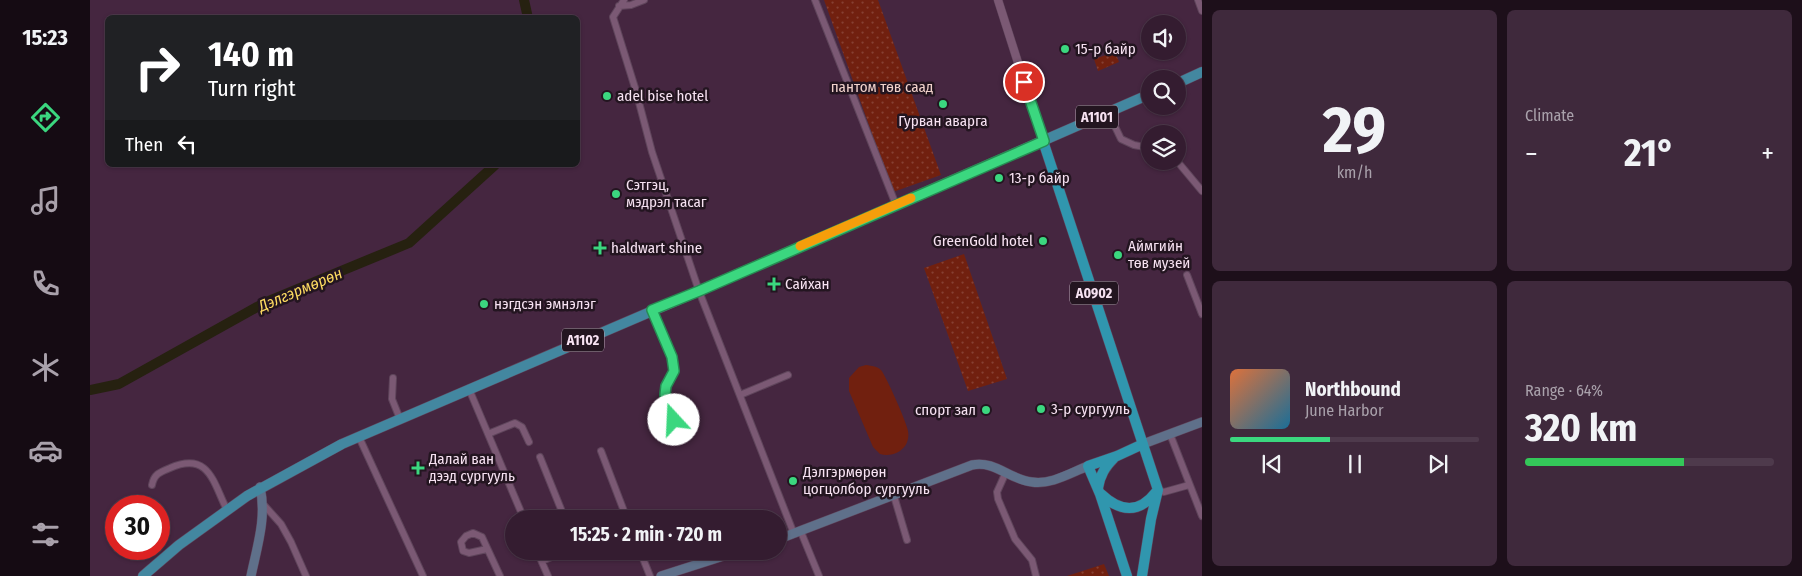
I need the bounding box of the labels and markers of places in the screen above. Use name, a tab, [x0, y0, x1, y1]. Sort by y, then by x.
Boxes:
place label: 15-р байр	[1075, 40, 1136, 58]
marker: 15-р байр	[1059, 43, 1071, 55]
pin	[1003, 61, 1045, 103]
place label: adel bise hotel	[617, 87, 708, 105]
marker: adel bise hotel	[601, 90, 613, 102]
marker: Гурван аварга	[937, 98, 949, 110]
place label: Гурван аварга	[898, 112, 988, 130]
place label: 13-р байр	[1009, 169, 1070, 187]
marker: 13-р байр	[993, 172, 1005, 184]
place label: Сэтгэц, мэдрэл тасаг	[626, 176, 707, 211]
marker: Сэтгэц, мэдрэл тасаг	[610, 188, 622, 200]
place label: GreenGold hotel	[933, 232, 1033, 250]
marker: GreenGold hotel	[1037, 235, 1049, 247]
place label: Аймгийн төв музей	[1128, 237, 1190, 272]
place label: haldwart shine	[611, 239, 702, 257]
marker: haldwart shine	[593, 241, 607, 255]
marker: Аймгийн төв музей	[1112, 249, 1124, 261]
place label: Сайхан	[785, 275, 830, 293]
marker: Сайхан	[767, 277, 781, 291]
place label: нэгдсэн эмнэлэг	[494, 295, 596, 313]
marker: нэгдсэн эмнэлэг	[478, 298, 490, 310]
place label: 3-р сургууль	[1051, 400, 1130, 418]
place label: спорт зал	[915, 401, 976, 419]
marker: 3-р сургууль	[1035, 403, 1047, 415]
marker: спорт зал	[980, 404, 992, 416]
place label: Далай ван дээд сургууль	[428, 450, 515, 485]
marker: Далай ван дээд сургууль	[411, 461, 425, 475]
place label: Дэлгэрмөрөн цогцолбор сургууль	[802, 463, 930, 498]
marker: Дэлгэрмөрөн цогцолбор сургууль	[787, 475, 799, 487]

